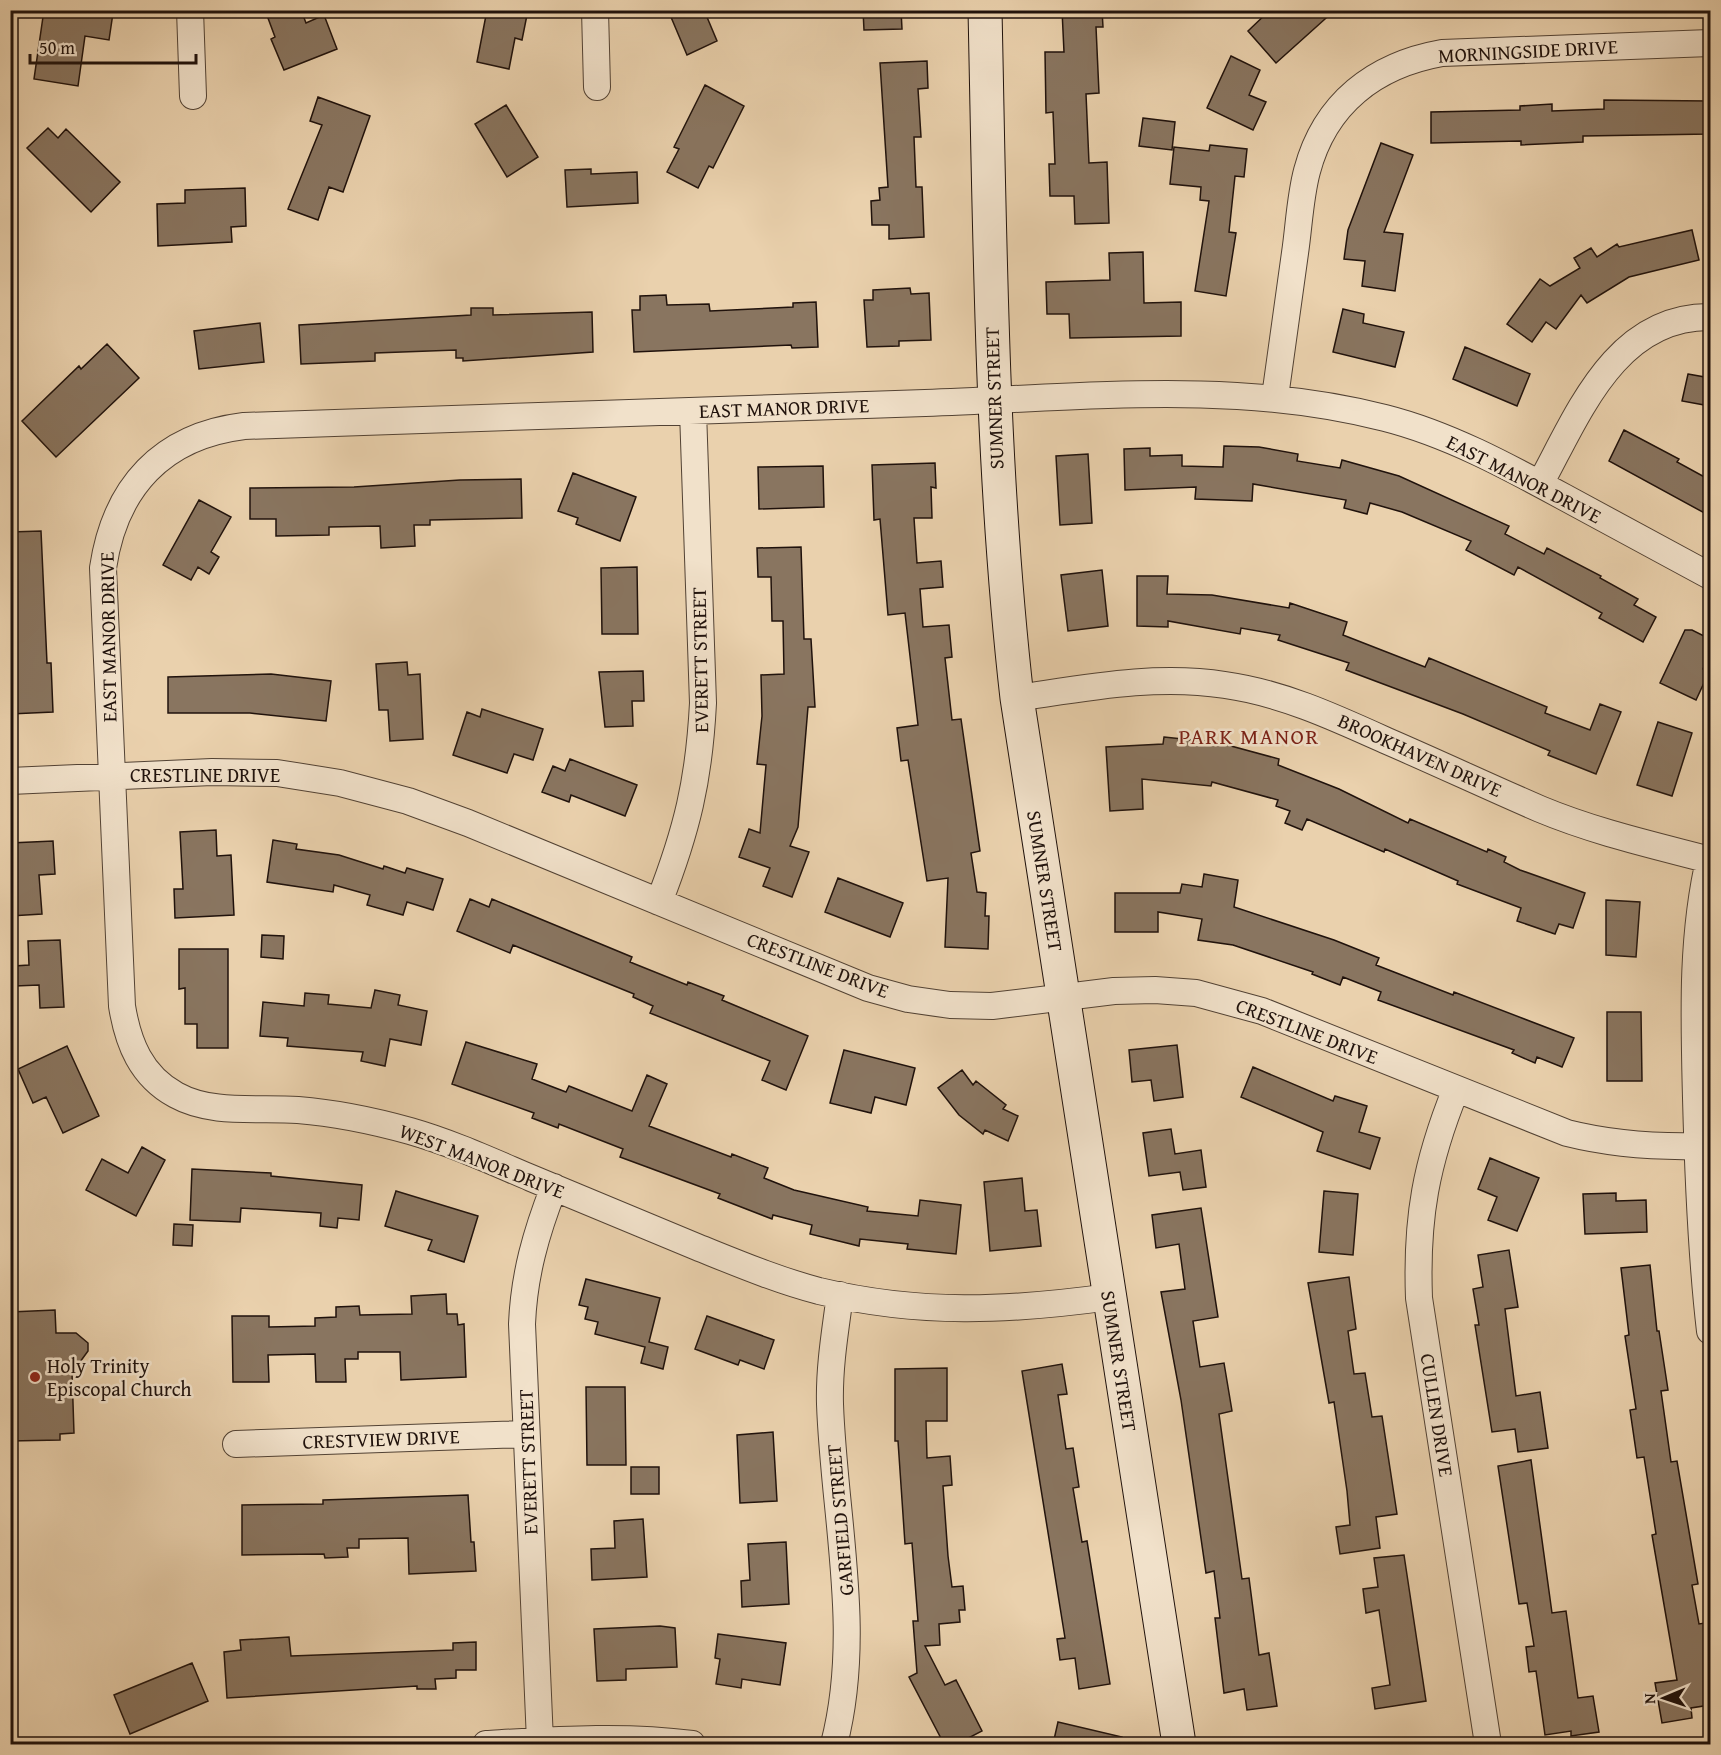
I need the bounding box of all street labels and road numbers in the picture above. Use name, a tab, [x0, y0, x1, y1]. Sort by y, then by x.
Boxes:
street label: MORNINGSIDE DRIVE	[1437, 31, 1618, 70]
street label: SUMNER STREET	[977, 326, 1010, 470]
street label: EAST MANOR DRIVE	[698, 390, 870, 425]
street label: EAST MANOR DRIVE	[1442, 427, 1607, 530]
street label: EAST MANOR DRIVE	[92, 552, 123, 722]
street label: EVERETT STREET	[684, 587, 715, 733]
street label: BROOKHAVEN DRIVE	[1334, 705, 1507, 804]
street label: CRESTLINE DRIVE	[130, 760, 280, 789]
street label: SUMNER STREET	[1020, 808, 1071, 954]
street label: CRESTLINE DRIVE	[743, 924, 893, 1005]
street label: CRESTLINE DRIVE	[1232, 990, 1382, 1071]
street label: WEST MANOR DRIVE	[395, 1116, 569, 1205]
street label: SUMNER STREET	[1094, 1288, 1145, 1434]
street label: CULLEN DRIVE	[1413, 1351, 1462, 1479]
street label: EVERETT STREET	[510, 1389, 545, 1535]
street label: CRESTVIEW DRIVE	[302, 1421, 460, 1456]
street label: GARFIELD STREET	[818, 1443, 861, 1597]

